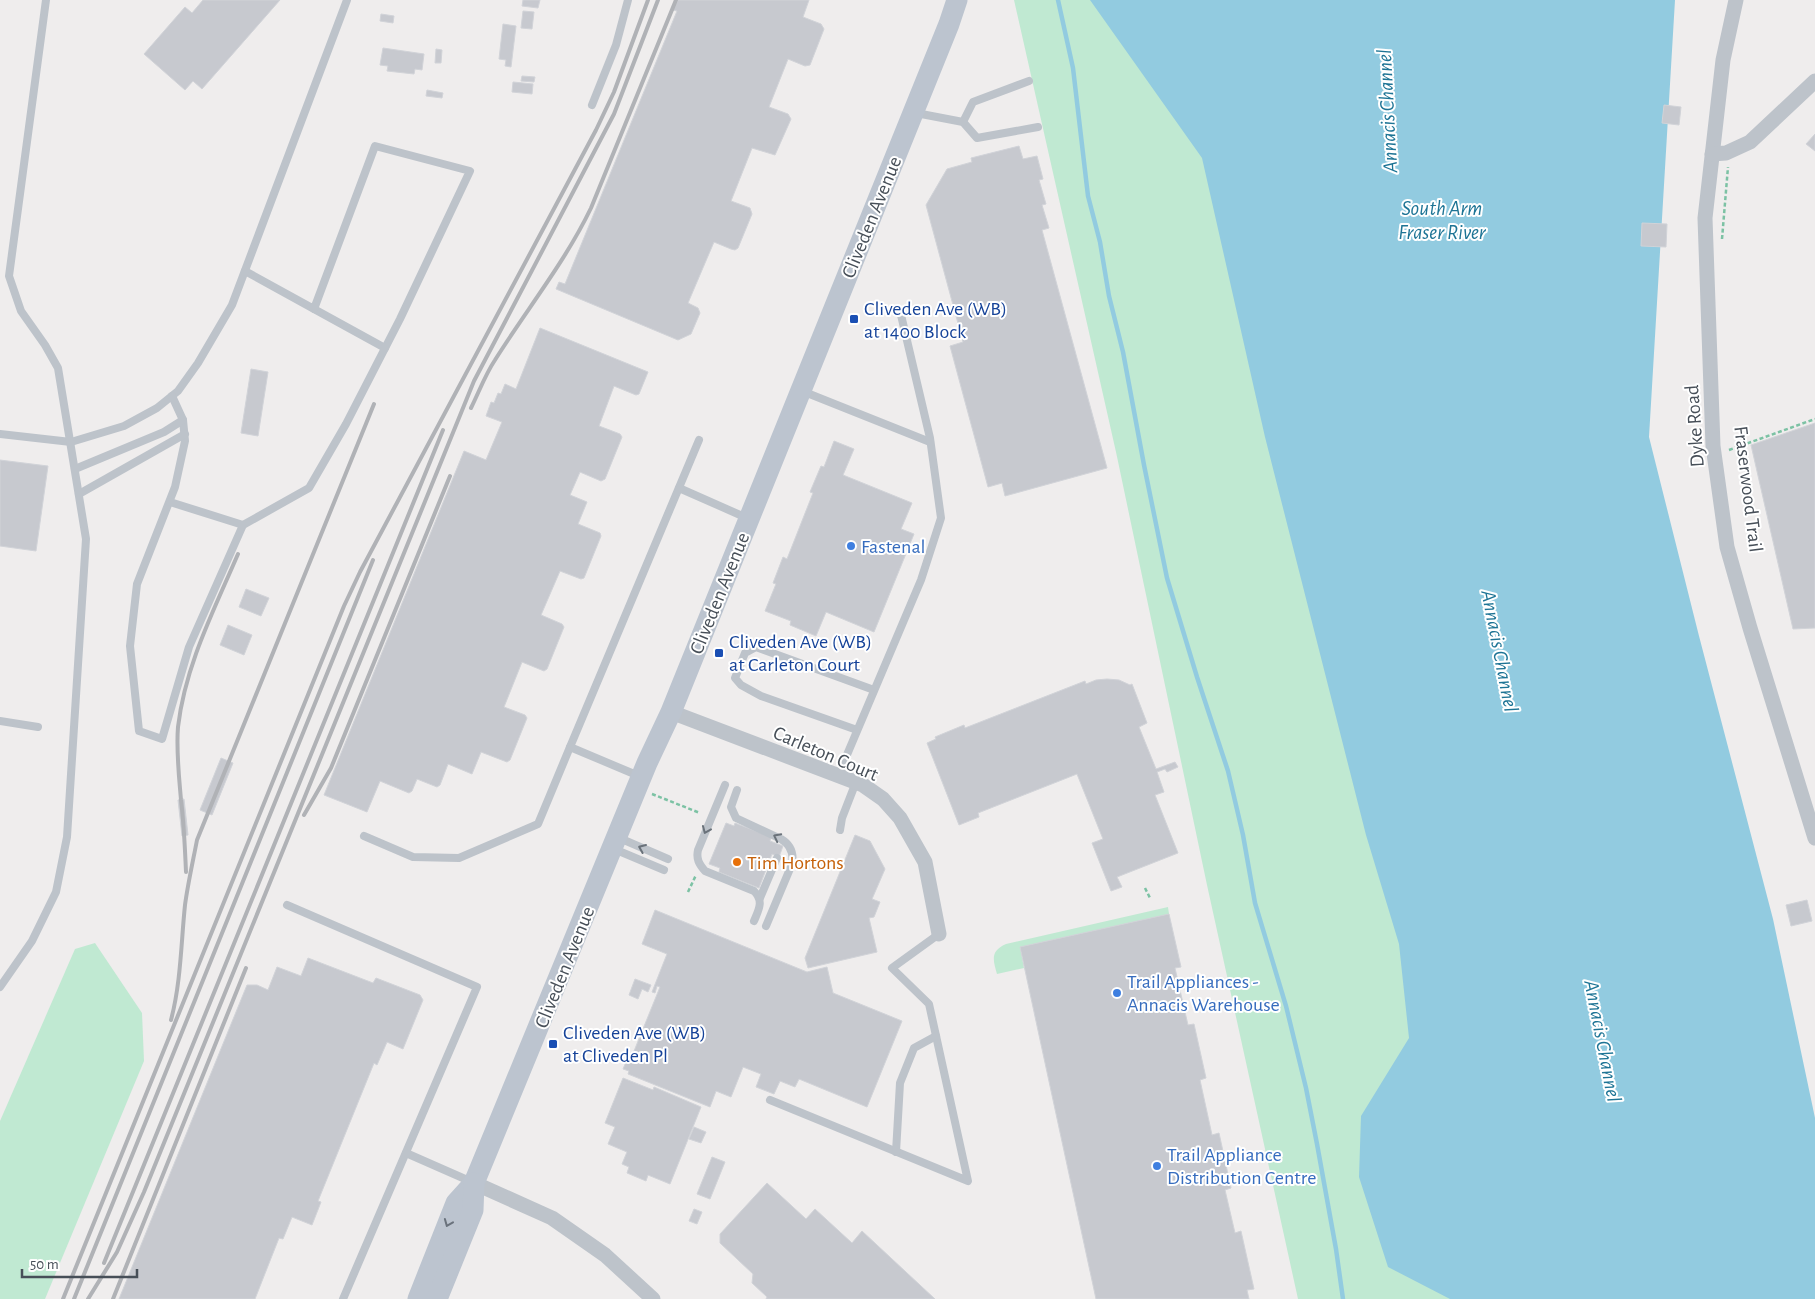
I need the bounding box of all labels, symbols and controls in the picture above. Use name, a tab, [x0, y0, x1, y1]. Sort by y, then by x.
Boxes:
water label: Annacis Channel	[1374, 48, 1401, 174]
street label: Cliveden Avenue	[838, 154, 905, 281]
water label: South Arm Fraser River	[1398, 198, 1487, 243]
place label: Cliveden Ave (WB) at 1400 Block	[864, 299, 1007, 342]
marker: Cliveden Ave (WB) at 1400 Block	[848, 313, 860, 325]
street label: Dyke Road	[1682, 384, 1708, 468]
street label: Fraserwood Trail	[1730, 425, 1766, 553]
street label: Cliveden Avenue	[686, 530, 753, 657]
place label: Fastenal	[861, 537, 926, 557]
marker: Fastenal	[845, 540, 857, 552]
water label: Annacis Channel	[1477, 587, 1522, 714]
place label: Cliveden Ave (WB) at Carleton Court	[729, 632, 872, 675]
marker: Cliveden Ave (WB) at Carleton Court	[713, 647, 725, 659]
street label: Carleton Court	[770, 723, 882, 785]
one-way arrow	[702, 825, 713, 834]
one-way arrow	[773, 833, 782, 843]
one-way arrow	[639, 844, 647, 854]
place label: Tim Hortons	[747, 853, 844, 873]
marker: Tim Hortons	[731, 856, 743, 868]
street label: Cliveden Avenue	[531, 904, 598, 1031]
place label: Trail Appliances - Annacis Warehouse	[1127, 972, 1280, 1015]
water label: Annacis Channel	[1580, 977, 1625, 1104]
marker: Trail Appliances - Annacis Warehouse	[1111, 987, 1123, 999]
place label: Cliveden Ave (WB) at Cliveden Pl	[563, 1023, 706, 1066]
marker: Cliveden Ave (WB) at Cliveden Pl	[547, 1038, 559, 1050]
place label: Trail Appliance Distribution Centre	[1167, 1145, 1316, 1188]
marker: Trail Appliance Distribution Centre	[1151, 1160, 1163, 1172]
one-way arrow	[444, 1219, 454, 1227]
scale bar	[22, 1246, 138, 1278]
text: 50 m	[30, 1257, 59, 1272]

